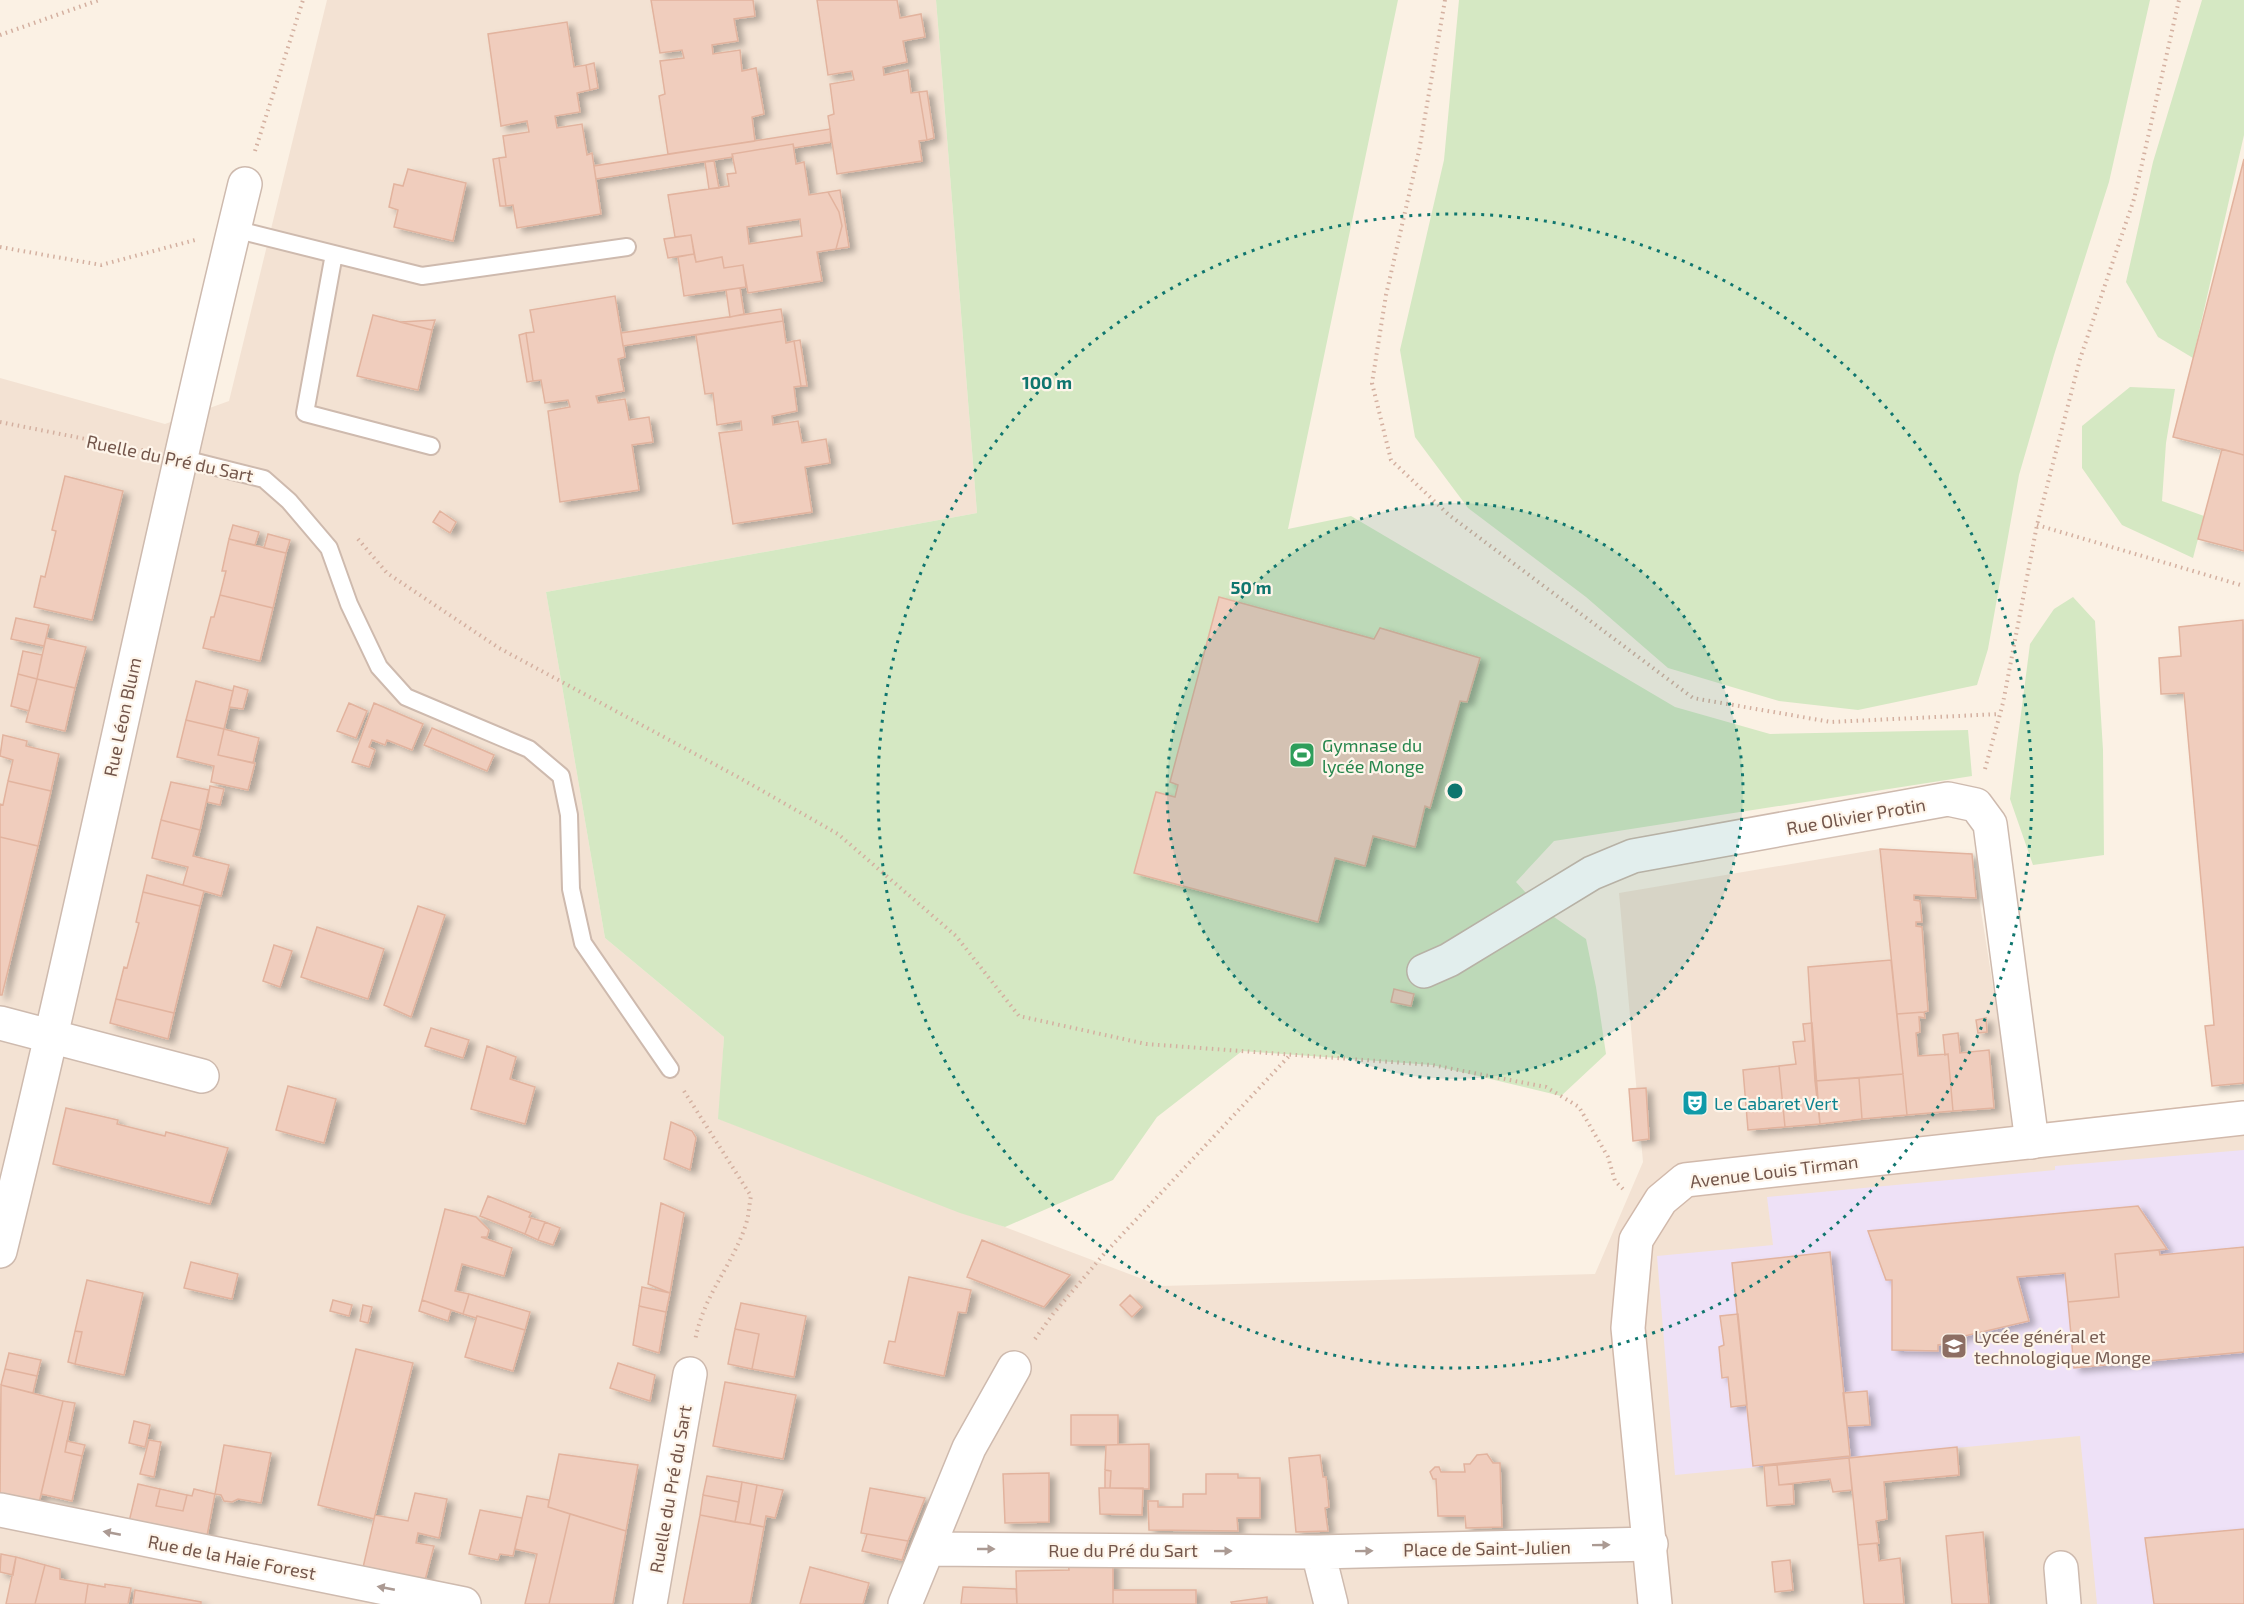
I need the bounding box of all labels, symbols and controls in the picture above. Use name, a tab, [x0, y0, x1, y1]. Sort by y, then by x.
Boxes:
text: 100 m	[1022, 371, 1072, 393]
street label: Ruelle du Pré du Sart	[85, 430, 256, 486]
text: 50 m	[1230, 576, 1272, 598]
street label: Rue Léon Blum	[99, 655, 145, 779]
place label: Gymnase du lycée Monge	[1322, 734, 1424, 777]
sports icon: Gymnase du lycée Monge	[1287, 740, 1317, 770]
centre of rings	[1445, 781, 1465, 801]
street label: Rue Olivier Protin	[1785, 793, 1927, 839]
theatre icon: Le Cabaret Vert	[1680, 1088, 1710, 1118]
place label: Le Cabaret Vert	[1714, 1092, 1838, 1114]
street label: Avenue Louis Tirman	[1689, 1150, 1859, 1192]
place label: Lycée général et technologique Monge	[1974, 1325, 2151, 1368]
school or university icon: Lycée général et technologique Monge	[1939, 1331, 1969, 1361]
street label: Ruelle du Pré du Sart	[644, 1403, 696, 1575]
one-way arrow	[103, 1528, 122, 1537]
street label: Rue de la Haie Forest	[146, 1530, 318, 1584]
street label: Place de Saint-Julien	[1403, 1536, 1571, 1560]
street label: Rue du Pré du Sart	[1048, 1539, 1198, 1561]
one-way arrow	[1592, 1540, 1611, 1550]
one-way arrow	[977, 1544, 996, 1554]
one-way arrow	[1214, 1546, 1233, 1556]
one-way arrow	[1355, 1546, 1374, 1555]
one-way arrow	[376, 1583, 395, 1592]

